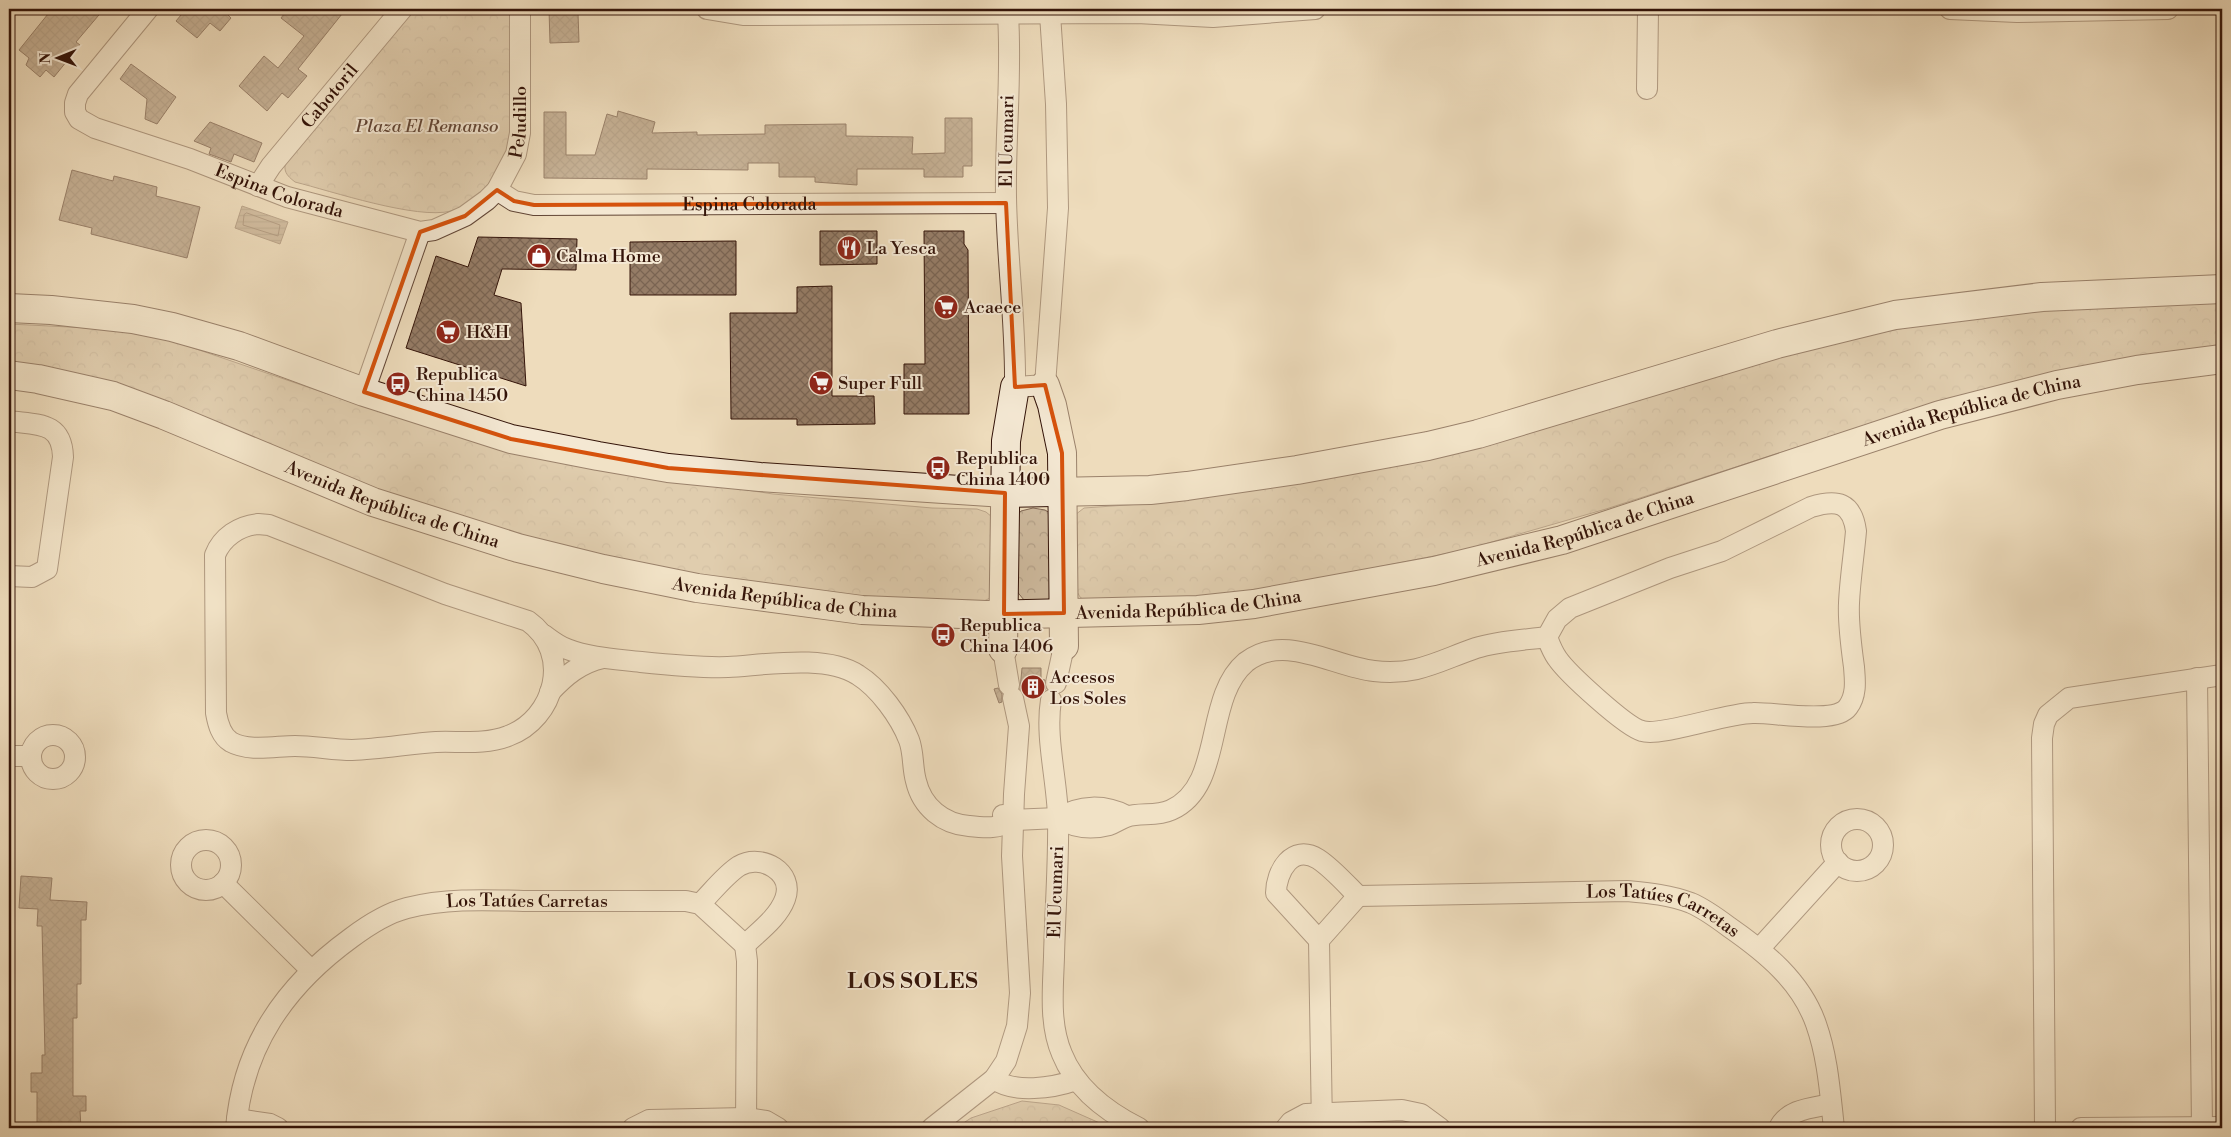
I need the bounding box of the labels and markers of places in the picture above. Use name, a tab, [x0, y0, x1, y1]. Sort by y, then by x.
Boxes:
restaurant icon: La Yesca	[836, 235, 862, 261]
place label: La Yesca	[866, 237, 937, 260]
shop icon: Calma Home	[526, 243, 552, 269]
place label: Calma Home	[556, 245, 661, 268]
supermarket icon: Acaece	[933, 294, 959, 320]
place label: Acaece	[963, 296, 1021, 319]
supermarket icon: H&H	[435, 319, 461, 345]
place label: H&H	[466, 321, 510, 344]
place label: Republica China 1450	[416, 363, 508, 407]
supermarket icon: Super Full	[808, 370, 834, 396]
bus stop icon: Republica China 1450	[385, 371, 411, 397]
place label: Super Full	[838, 372, 923, 395]
place label: Republica China 1400	[956, 447, 1050, 491]
bus stop icon: Republica China 1400	[925, 455, 951, 481]
place label: Republica China 1406	[960, 614, 1053, 658]
bus stop icon: Republica China 1406	[930, 622, 956, 648]
place label: Accesos Los Soles	[1049, 666, 1126, 710]
building icon: Accesos Los Soles	[1020, 674, 1046, 700]

